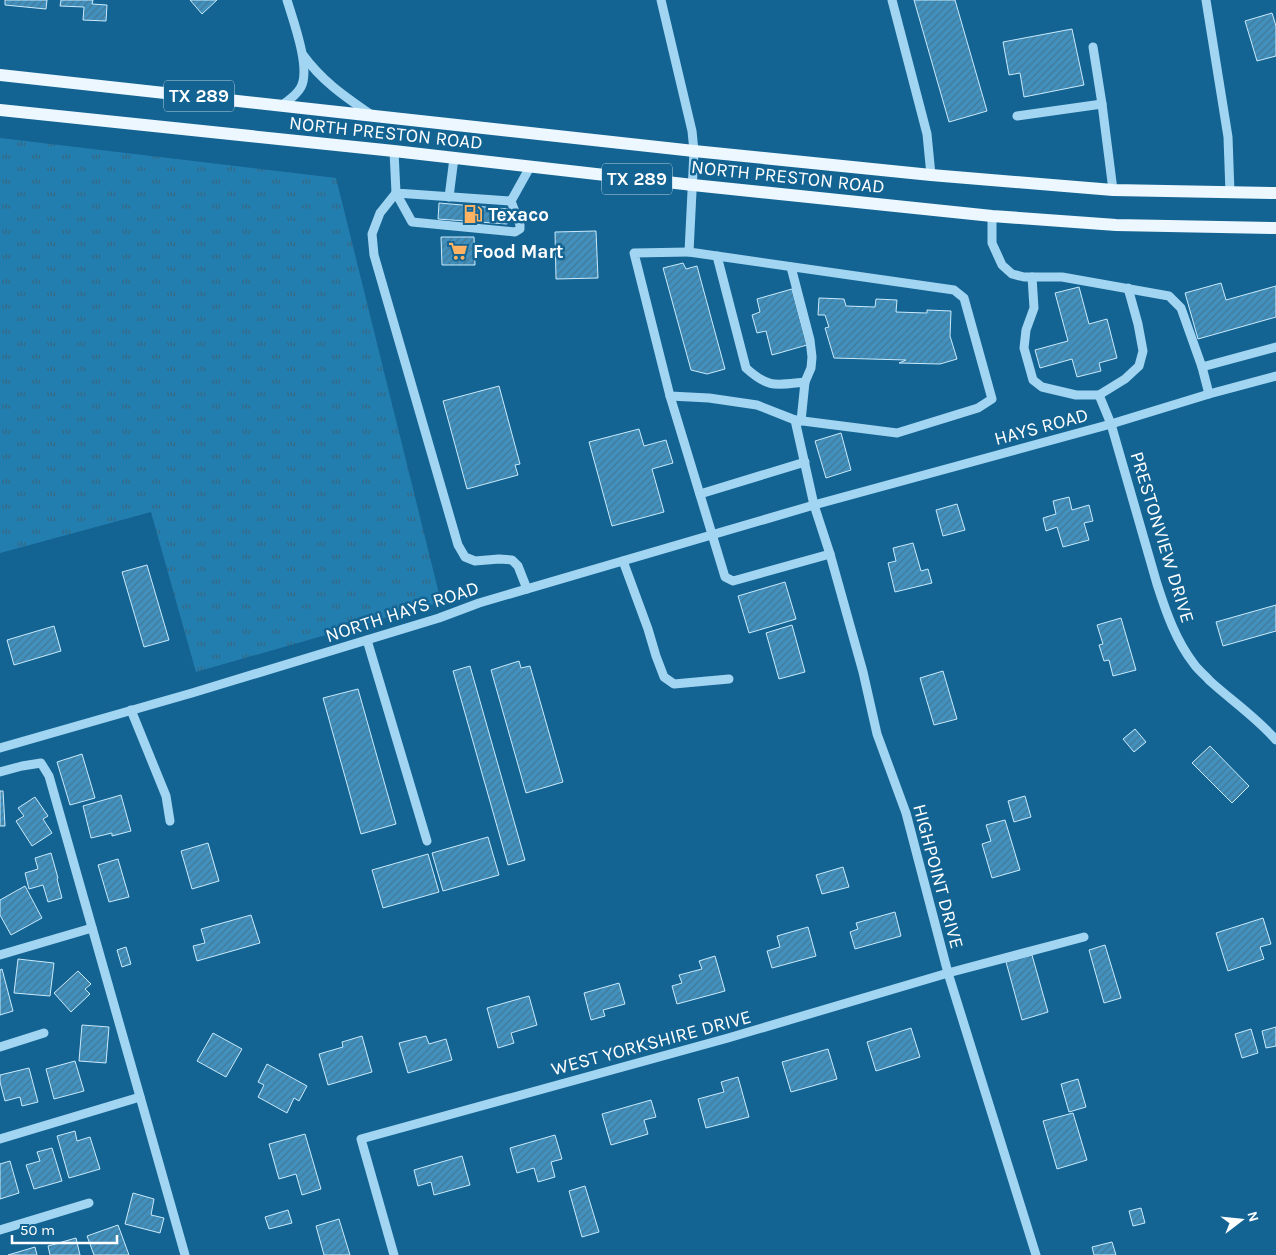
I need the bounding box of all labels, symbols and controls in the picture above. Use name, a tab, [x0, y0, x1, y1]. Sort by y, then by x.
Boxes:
road number: TX 289	[164, 80, 234, 112]
street label: NORTH PRESTON ROAD	[288, 112, 484, 154]
street label: NORTH PRESTON ROAD	[690, 156, 886, 198]
road number: TX 289	[602, 163, 672, 194]
fuel station icon: Texaco	[462, 203, 484, 225]
place label: Texaco	[488, 204, 549, 226]
supermarket icon: Food Mart	[447, 240, 469, 262]
place label: Food Mart	[473, 241, 563, 263]
street label: HAYS ROAD	[992, 404, 1091, 450]
street label: PRESTONVIEW DRIVE	[1125, 449, 1199, 626]
street label: NORTH HAYS ROAD	[323, 577, 482, 647]
street label: HIGHPOINT DRIVE	[908, 801, 968, 951]
street label: WEST YORKSHIRE DRIVE	[549, 1006, 754, 1080]
north arrow	[1216, 1195, 1266, 1245]
text: N	[1243, 1209, 1263, 1224]
scale bar	[12, 1212, 118, 1244]
text: 50 m	[20, 1221, 55, 1239]

